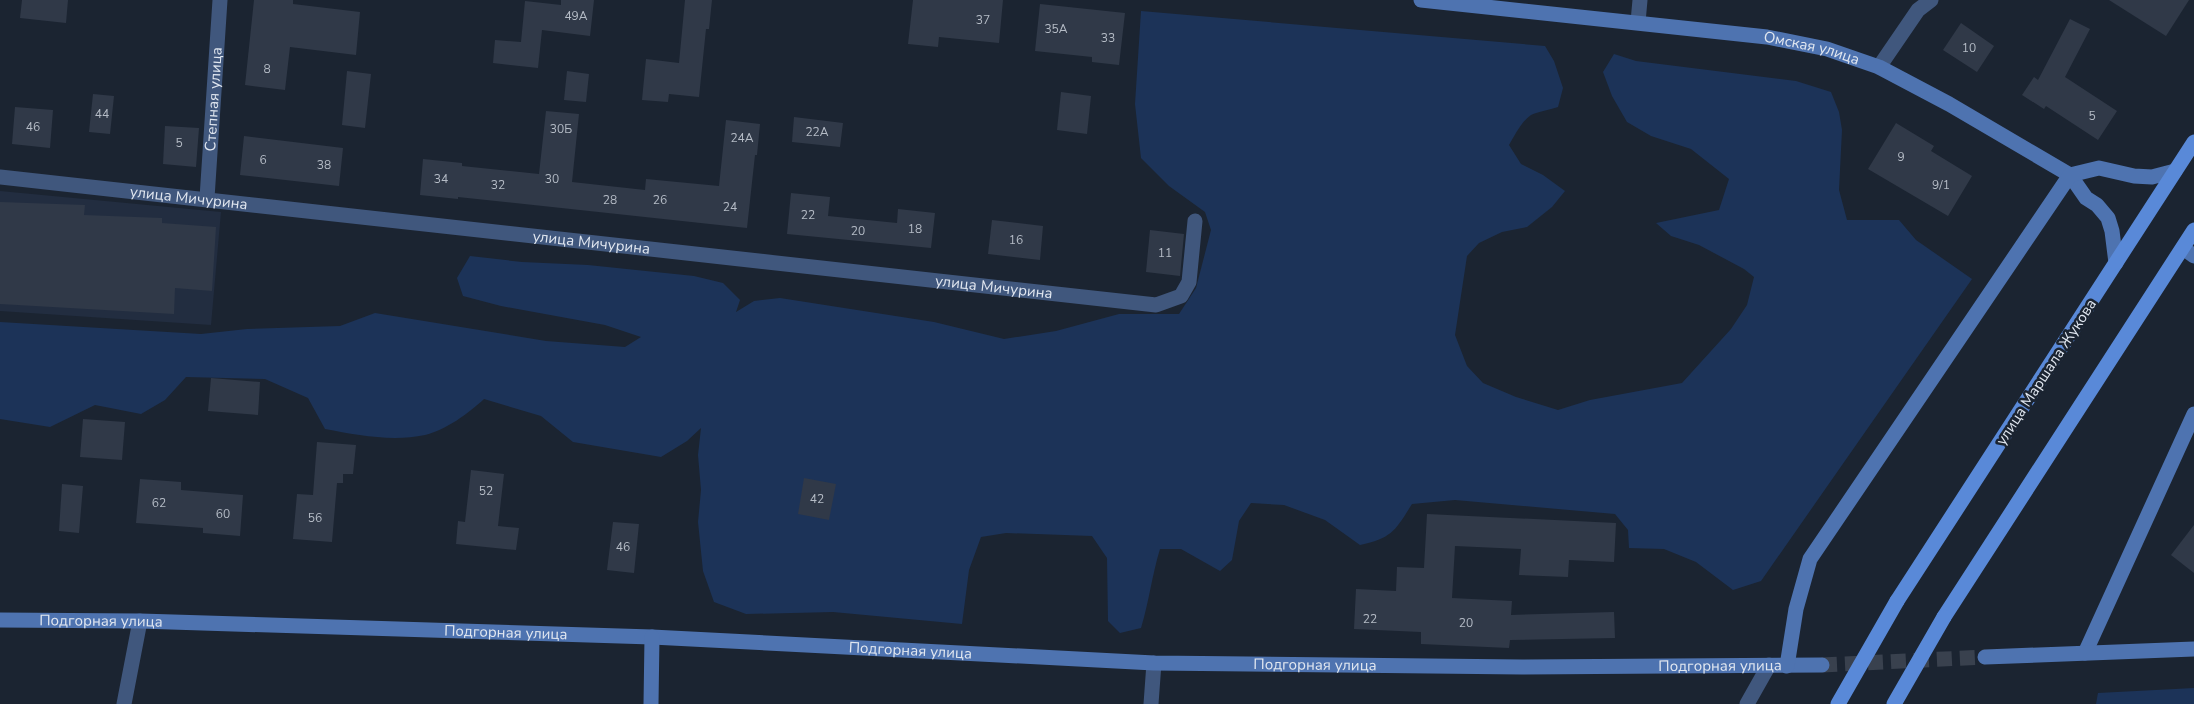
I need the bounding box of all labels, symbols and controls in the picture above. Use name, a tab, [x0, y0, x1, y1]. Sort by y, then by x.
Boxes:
house number: 49А	[564, 8, 588, 24]
house number: 37	[976, 12, 990, 28]
house number: 35А	[1044, 21, 1068, 37]
street label: Омская улица	[1762, 27, 1862, 70]
house number: 33	[1101, 30, 1115, 46]
house number: 10	[1962, 40, 1976, 56]
street label: Степная улица	[200, 46, 227, 152]
house number: 8	[263, 61, 271, 77]
house number: 44	[95, 106, 109, 122]
house number: 5	[2088, 108, 2096, 124]
house number: 46	[26, 119, 40, 135]
house number: 30Б	[550, 121, 572, 137]
house number: 22А	[805, 124, 829, 140]
house number: 24А	[730, 130, 754, 146]
house number: 5	[175, 135, 183, 151]
house number: 9	[1897, 149, 1905, 165]
house number: 6	[259, 152, 267, 168]
house number: 38	[317, 157, 331, 173]
house number: 34	[434, 171, 448, 187]
house number: 30	[545, 171, 559, 187]
house number: 32	[491, 177, 505, 193]
house number: 9/1	[1932, 177, 1950, 193]
street label: улица Мичурина	[129, 181, 249, 214]
house number: 28	[603, 192, 617, 208]
house number: 26	[653, 192, 667, 208]
house number: 24	[723, 199, 737, 215]
house number: 22	[801, 207, 815, 223]
house number: 18	[908, 221, 922, 237]
house number: 20	[851, 223, 865, 239]
street label: улица Мичурина	[532, 226, 651, 259]
house number: 16	[1009, 232, 1023, 248]
house number: 11	[1158, 245, 1172, 261]
street label: улица Мичурина	[934, 271, 1054, 303]
street label: улица Маршала Жукова	[1991, 295, 2101, 449]
house number: 52	[479, 483, 493, 499]
house number: 42	[810, 491, 824, 507]
house number: 62	[152, 495, 166, 511]
house number: 60	[216, 506, 230, 522]
house number: 56	[308, 510, 322, 526]
house number: 46	[616, 539, 630, 555]
street label: Подгорная улица	[39, 610, 163, 632]
house number: 22	[1363, 611, 1377, 627]
house number: 20	[1459, 615, 1473, 631]
street label: Подгорная улица	[444, 621, 568, 644]
street label: Подгорная улица	[848, 637, 973, 664]
street label: Подгорная улица	[1253, 654, 1377, 675]
street label: Подгорная улица	[1658, 655, 1782, 676]

